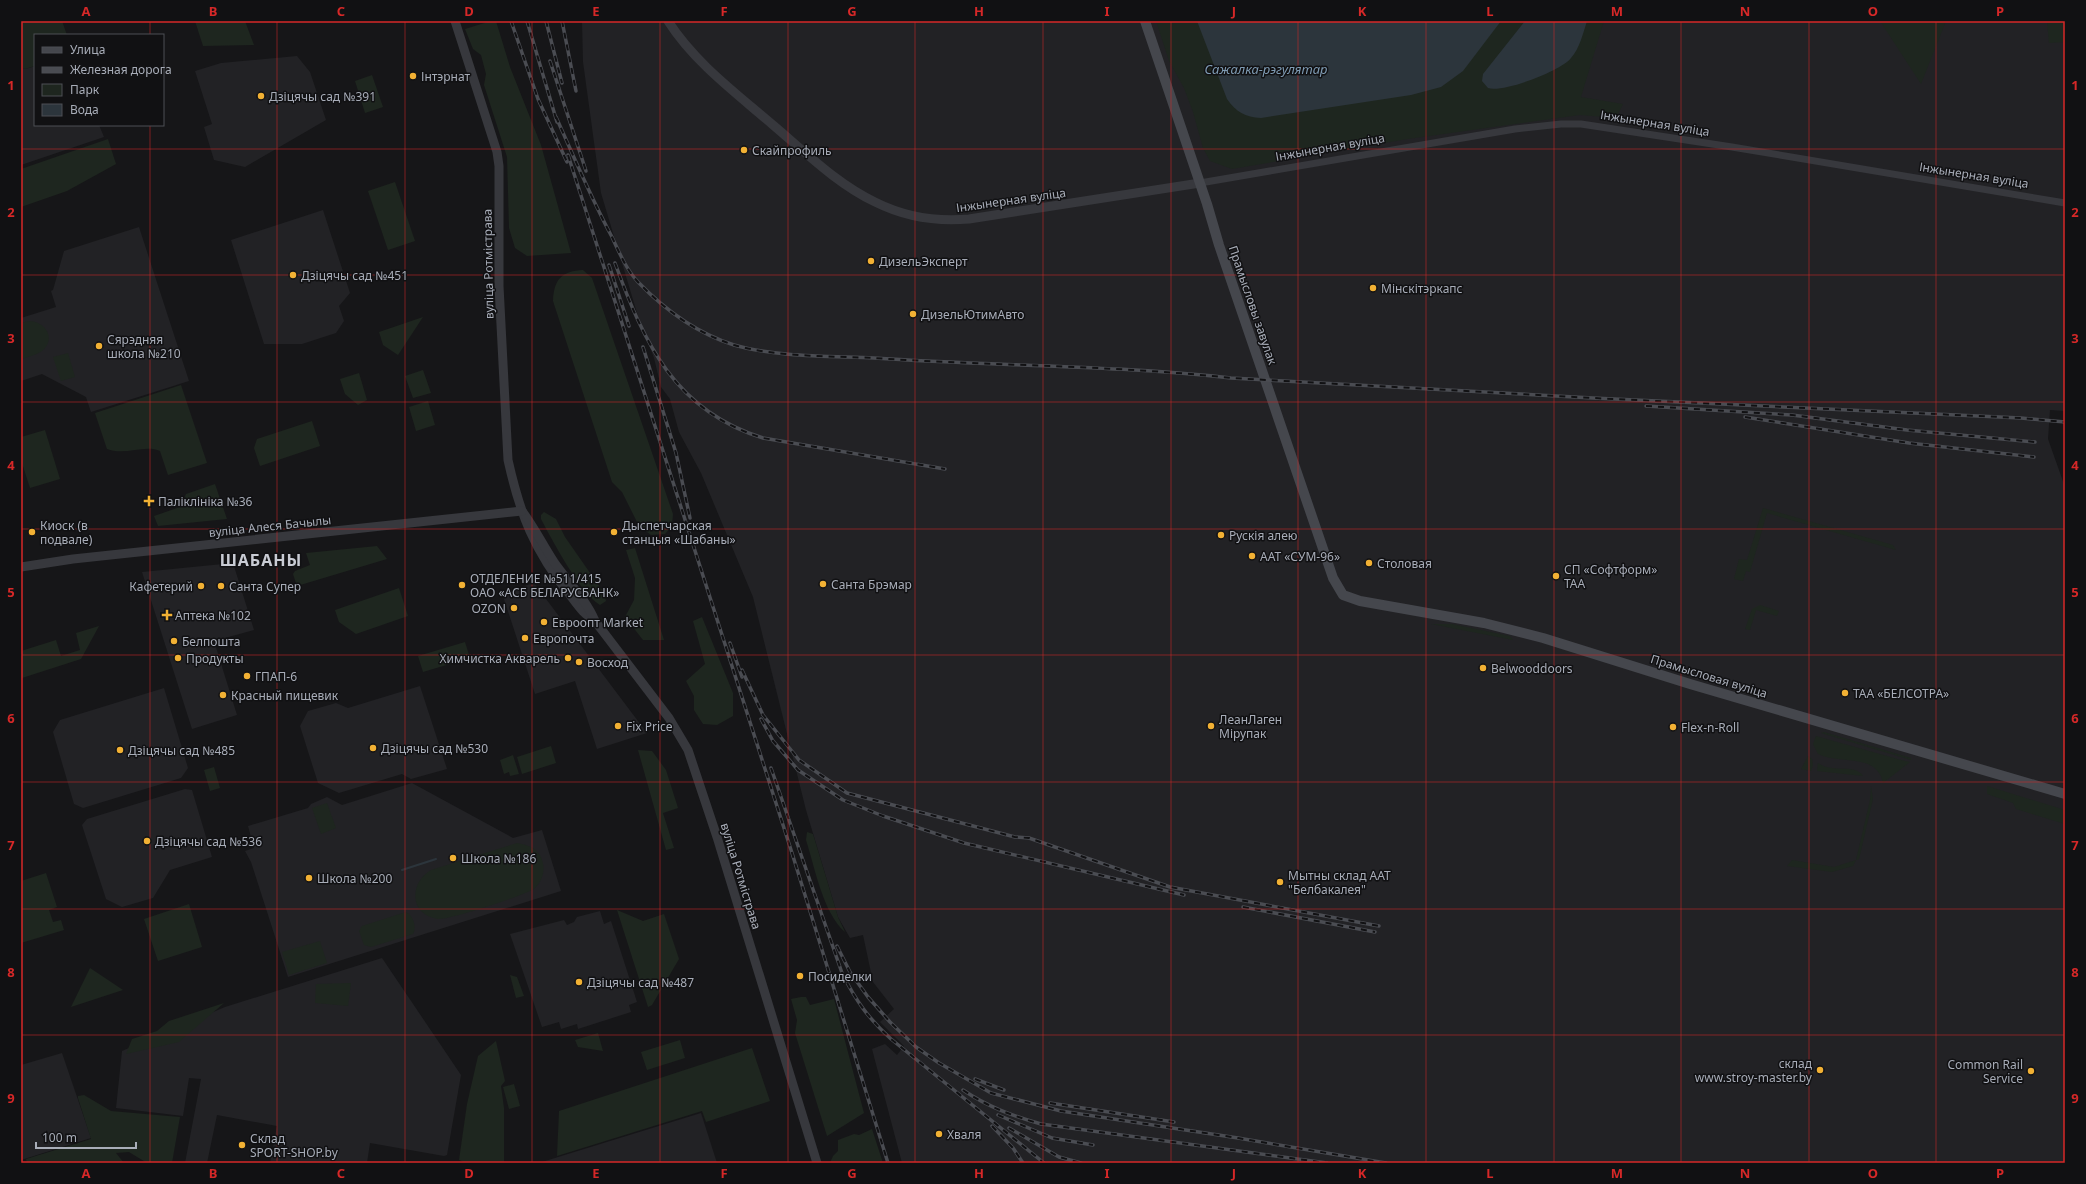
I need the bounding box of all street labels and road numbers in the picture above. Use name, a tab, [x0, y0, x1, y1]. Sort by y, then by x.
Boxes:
street label: Інжынерная вуліца	[1599, 106, 1711, 140]
street label: Інжынерная вуліца	[1274, 129, 1386, 165]
street label: Інжынерная вуліца	[1918, 158, 2030, 192]
street label: Інжынерная вуліца	[955, 184, 1067, 216]
street label: вуліца Ротмістрава	[479, 209, 497, 319]
street label: Прамысловы завулак	[1225, 243, 1282, 367]
street label: вуліца Алеся Бачылы	[208, 511, 332, 541]
street label: Прамысловая вуліца	[1649, 650, 1769, 702]
street label: вуліца Ротмістрава	[717, 821, 765, 931]

